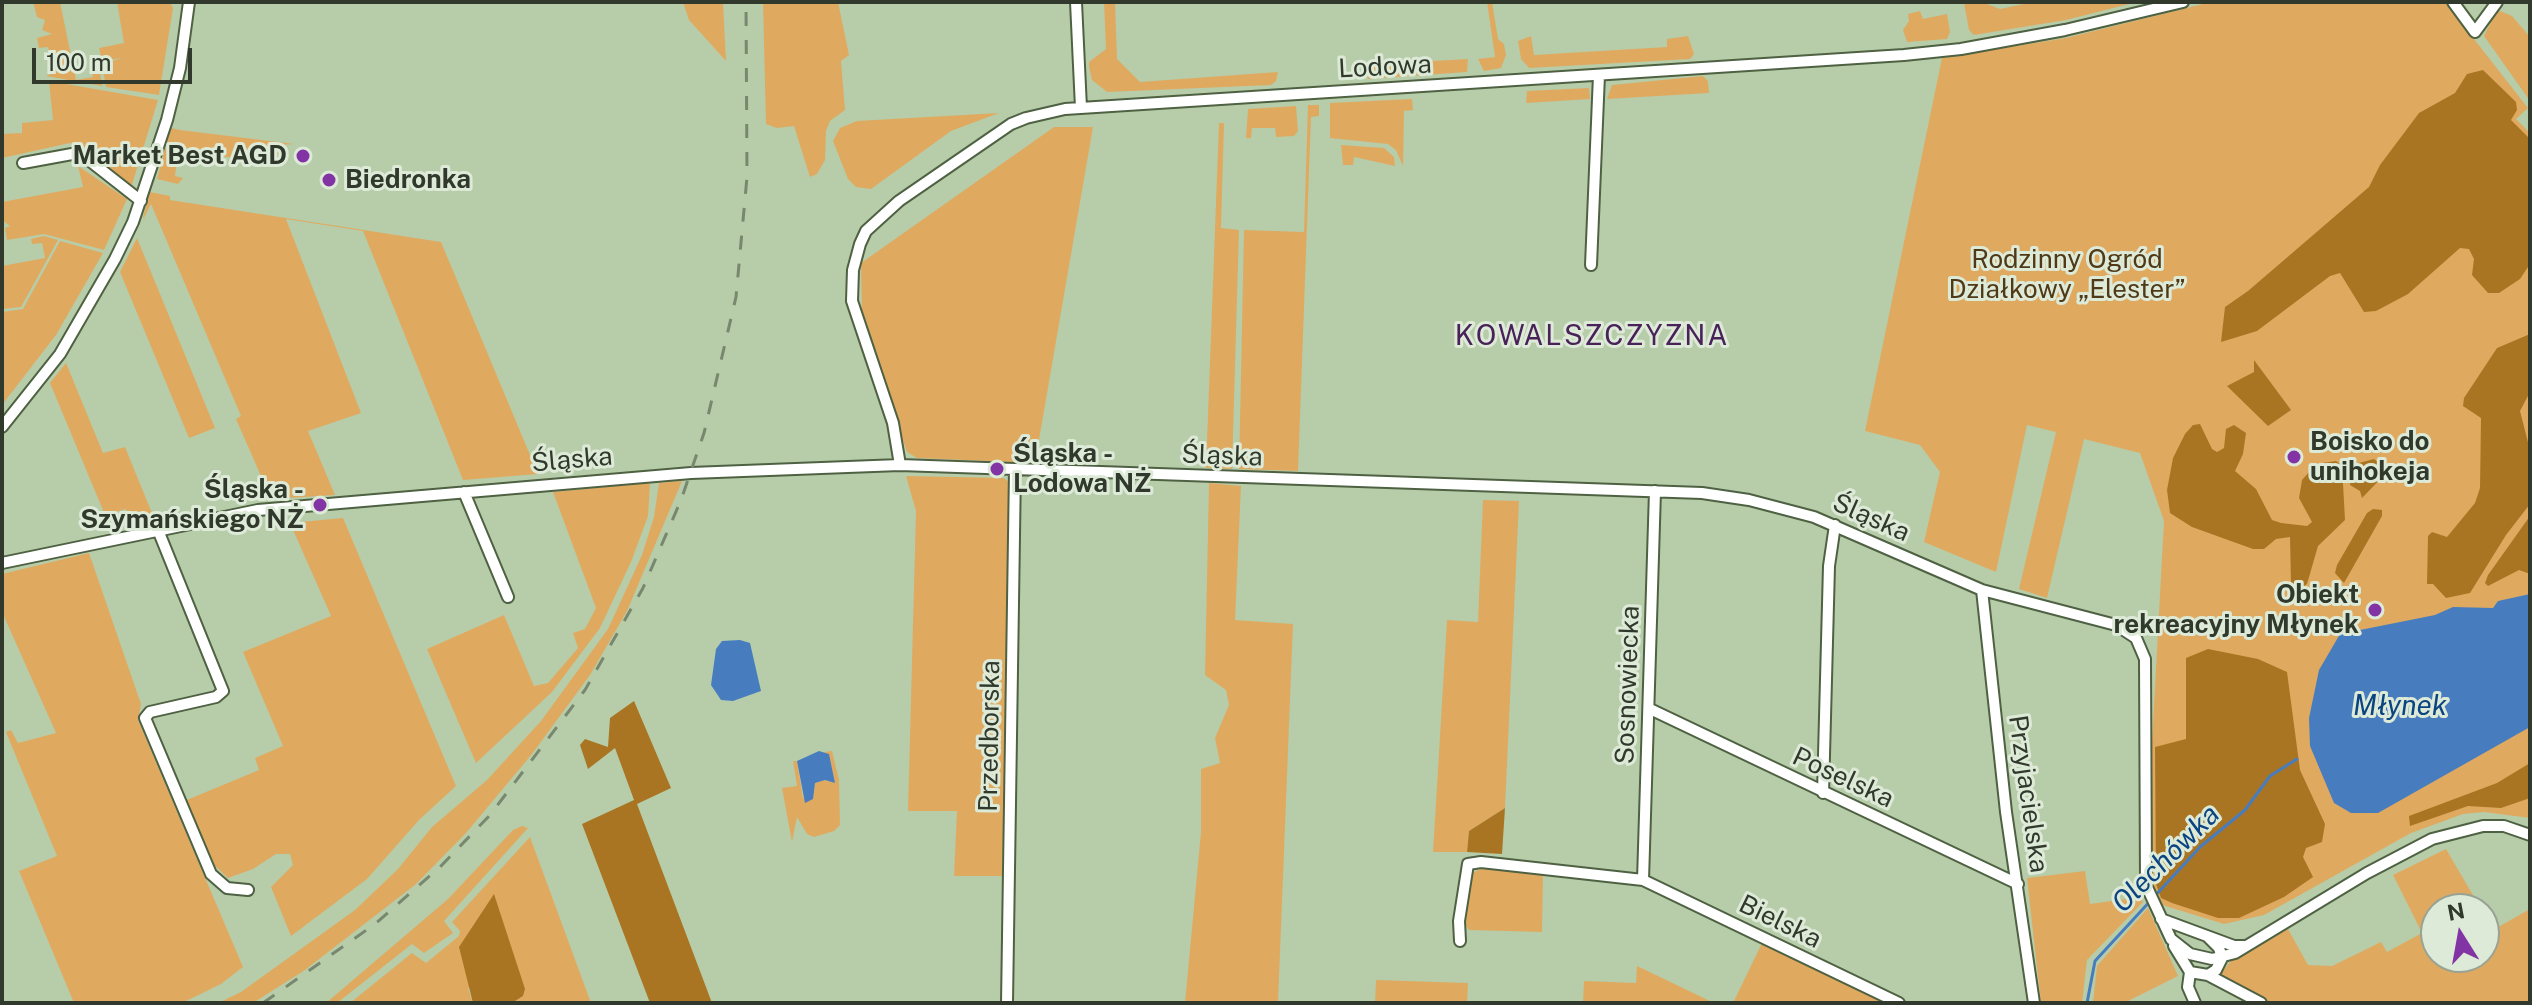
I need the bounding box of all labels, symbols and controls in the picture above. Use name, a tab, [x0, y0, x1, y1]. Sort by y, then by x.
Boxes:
scale bar	[36, 32, 196, 82]
text: 100 m	[46, 48, 112, 76]
street label: Lodowa	[1337, 49, 1433, 85]
place label: Market Best AGD	[72, 140, 287, 172]
marker: Market Best AGD	[294, 147, 312, 165]
place label: Biedronka	[345, 164, 471, 196]
marker: Biedronka	[320, 171, 338, 189]
park label: Rodzinny Ogród Działkowy „Elester”	[1949, 244, 2185, 306]
district label: KOWALSZCZYZNA	[1455, 319, 1729, 353]
place label: Boisko do unihokeja	[2310, 426, 2430, 488]
place label: Śląska - Lodowa NŻ	[1013, 438, 1152, 500]
street label: Śląska	[1181, 439, 1263, 473]
street label: Śląska	[530, 441, 614, 479]
marker: Boisko do unihokeja	[2285, 448, 2303, 466]
marker: Śląska - Lodowa NŻ	[988, 460, 1006, 478]
place label: Śląska - Szymańskiego NŻ	[80, 474, 304, 536]
street label: Śląska	[1828, 487, 1914, 549]
marker: Śląska - Szymańskiego NŻ	[311, 496, 329, 514]
place label: Obiekt rekreacyjny Młynek	[2113, 579, 2359, 640]
marker: Obiekt rekreacyjny Młynek	[2366, 601, 2384, 619]
street label: Sosnowiecka	[1610, 605, 1646, 765]
street label: Przedborska	[973, 660, 1007, 812]
water label: Młynek	[2353, 689, 2447, 723]
street label: Przyjacielska	[2002, 713, 2054, 875]
street label: Poselska	[1787, 741, 1899, 815]
water label: Olechówka	[2105, 798, 2227, 920]
street label: Bielska	[1734, 889, 1826, 955]
north arrow	[2420, 893, 2500, 973]
text: N	[2445, 897, 2467, 926]

